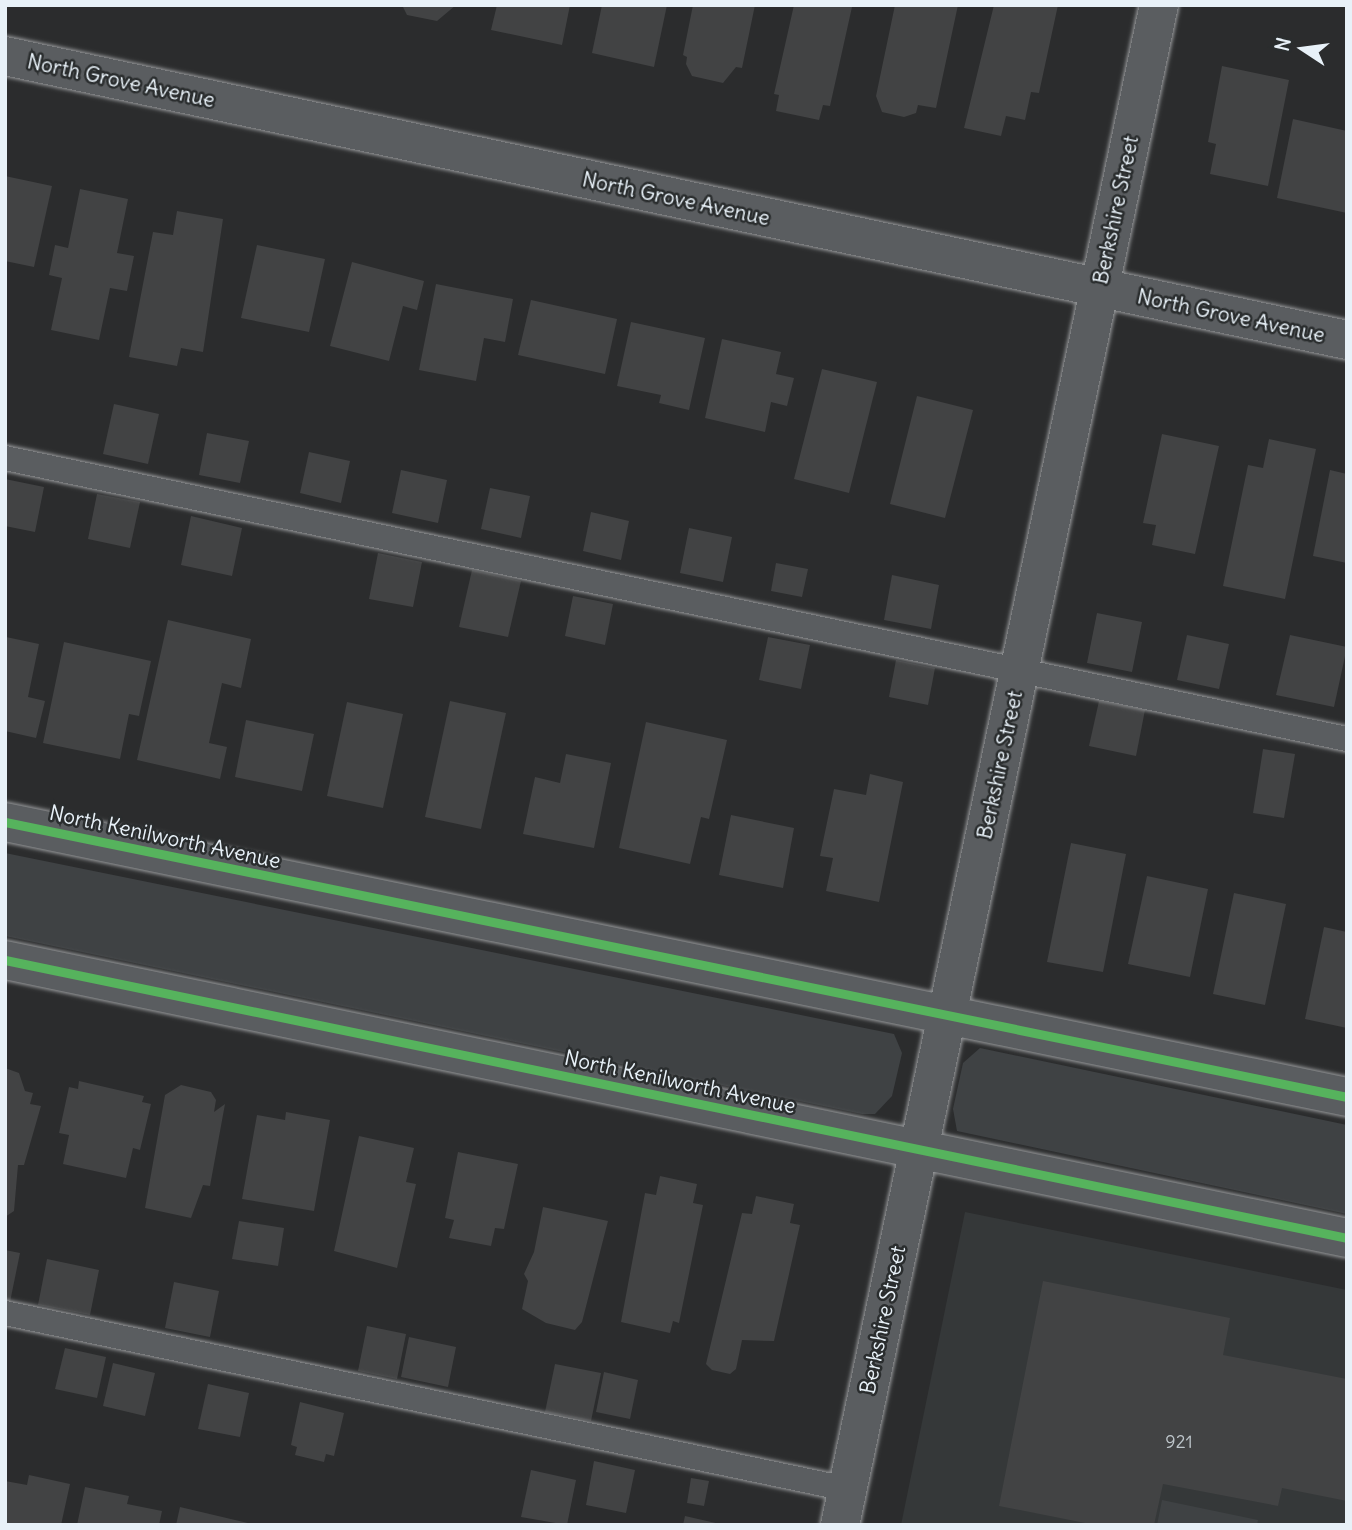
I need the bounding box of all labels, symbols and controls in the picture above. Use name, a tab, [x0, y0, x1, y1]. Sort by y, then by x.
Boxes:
north arrow	[1268, 14, 1338, 84]
text: N	[1269, 35, 1296, 53]
street label: North Grove Avenue	[25, 49, 217, 113]
street label: Berkshire Street	[1088, 134, 1144, 286]
street label: North Grove Avenue	[580, 167, 772, 231]
street label: North Grove Avenue	[1135, 284, 1327, 348]
street label: Berkshire Street	[972, 689, 1028, 841]
street label: North Kenilworth Avenue	[47, 800, 283, 874]
street label: North Kenilworth Avenue	[562, 1045, 798, 1119]
street label: Berkshire Street	[855, 1244, 911, 1396]
house number: 921	[1165, 1431, 1193, 1453]

